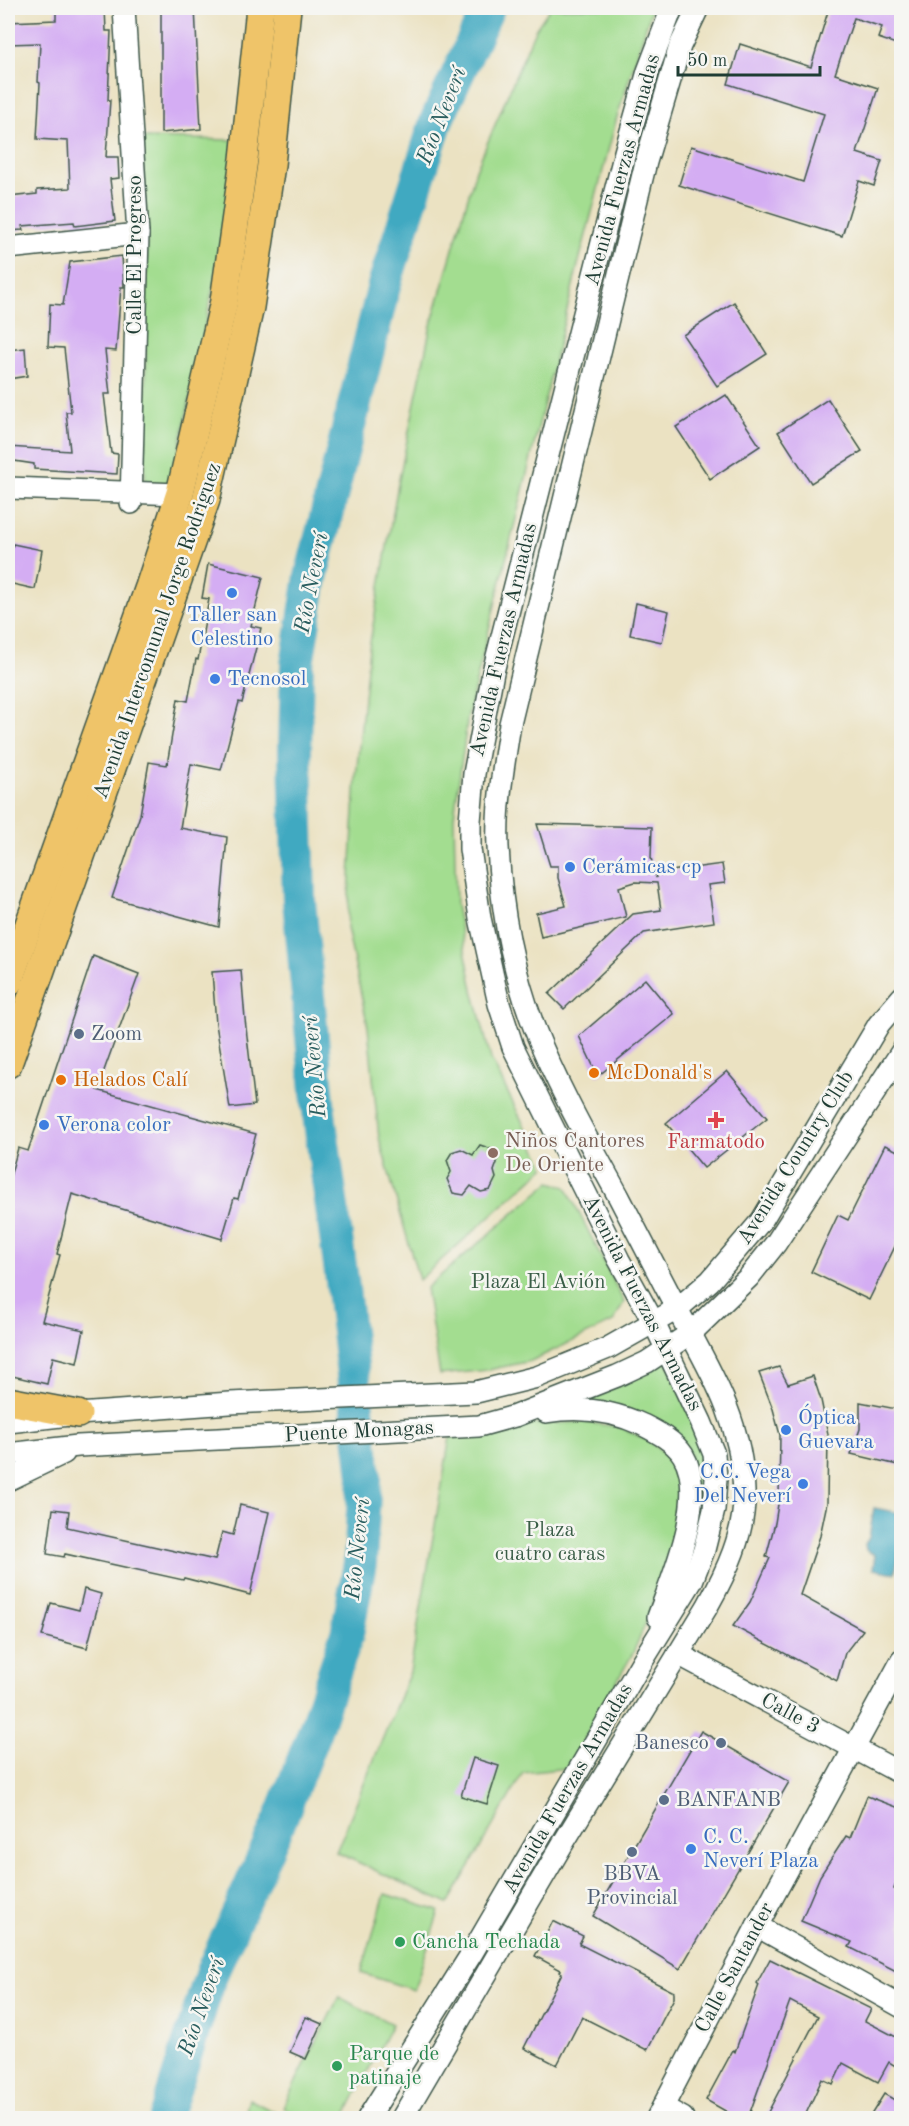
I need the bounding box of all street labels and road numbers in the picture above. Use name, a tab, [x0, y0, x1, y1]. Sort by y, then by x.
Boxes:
street label: Avenida Fuerzas Armadas	[582, 52, 664, 288]
street label: Calle El Progreso	[125, 175, 146, 335]
street label: Avenida Intercomunal Jorge Rodriguez	[90, 460, 226, 802]
street label: Avenida Fuerzas Armadas	[467, 521, 541, 759]
street label: Avenida Country Club	[734, 1067, 858, 1249]
street label: Avenida Fuerzas Armadas	[578, 1192, 706, 1414]
street label: Puente Monagas	[284, 1418, 434, 1446]
street label: Avenida Fuerzas Armadas	[499, 1680, 637, 1898]
street label: Calle 3	[757, 1690, 823, 1738]
street label: Calle Santander	[692, 1899, 778, 2037]

